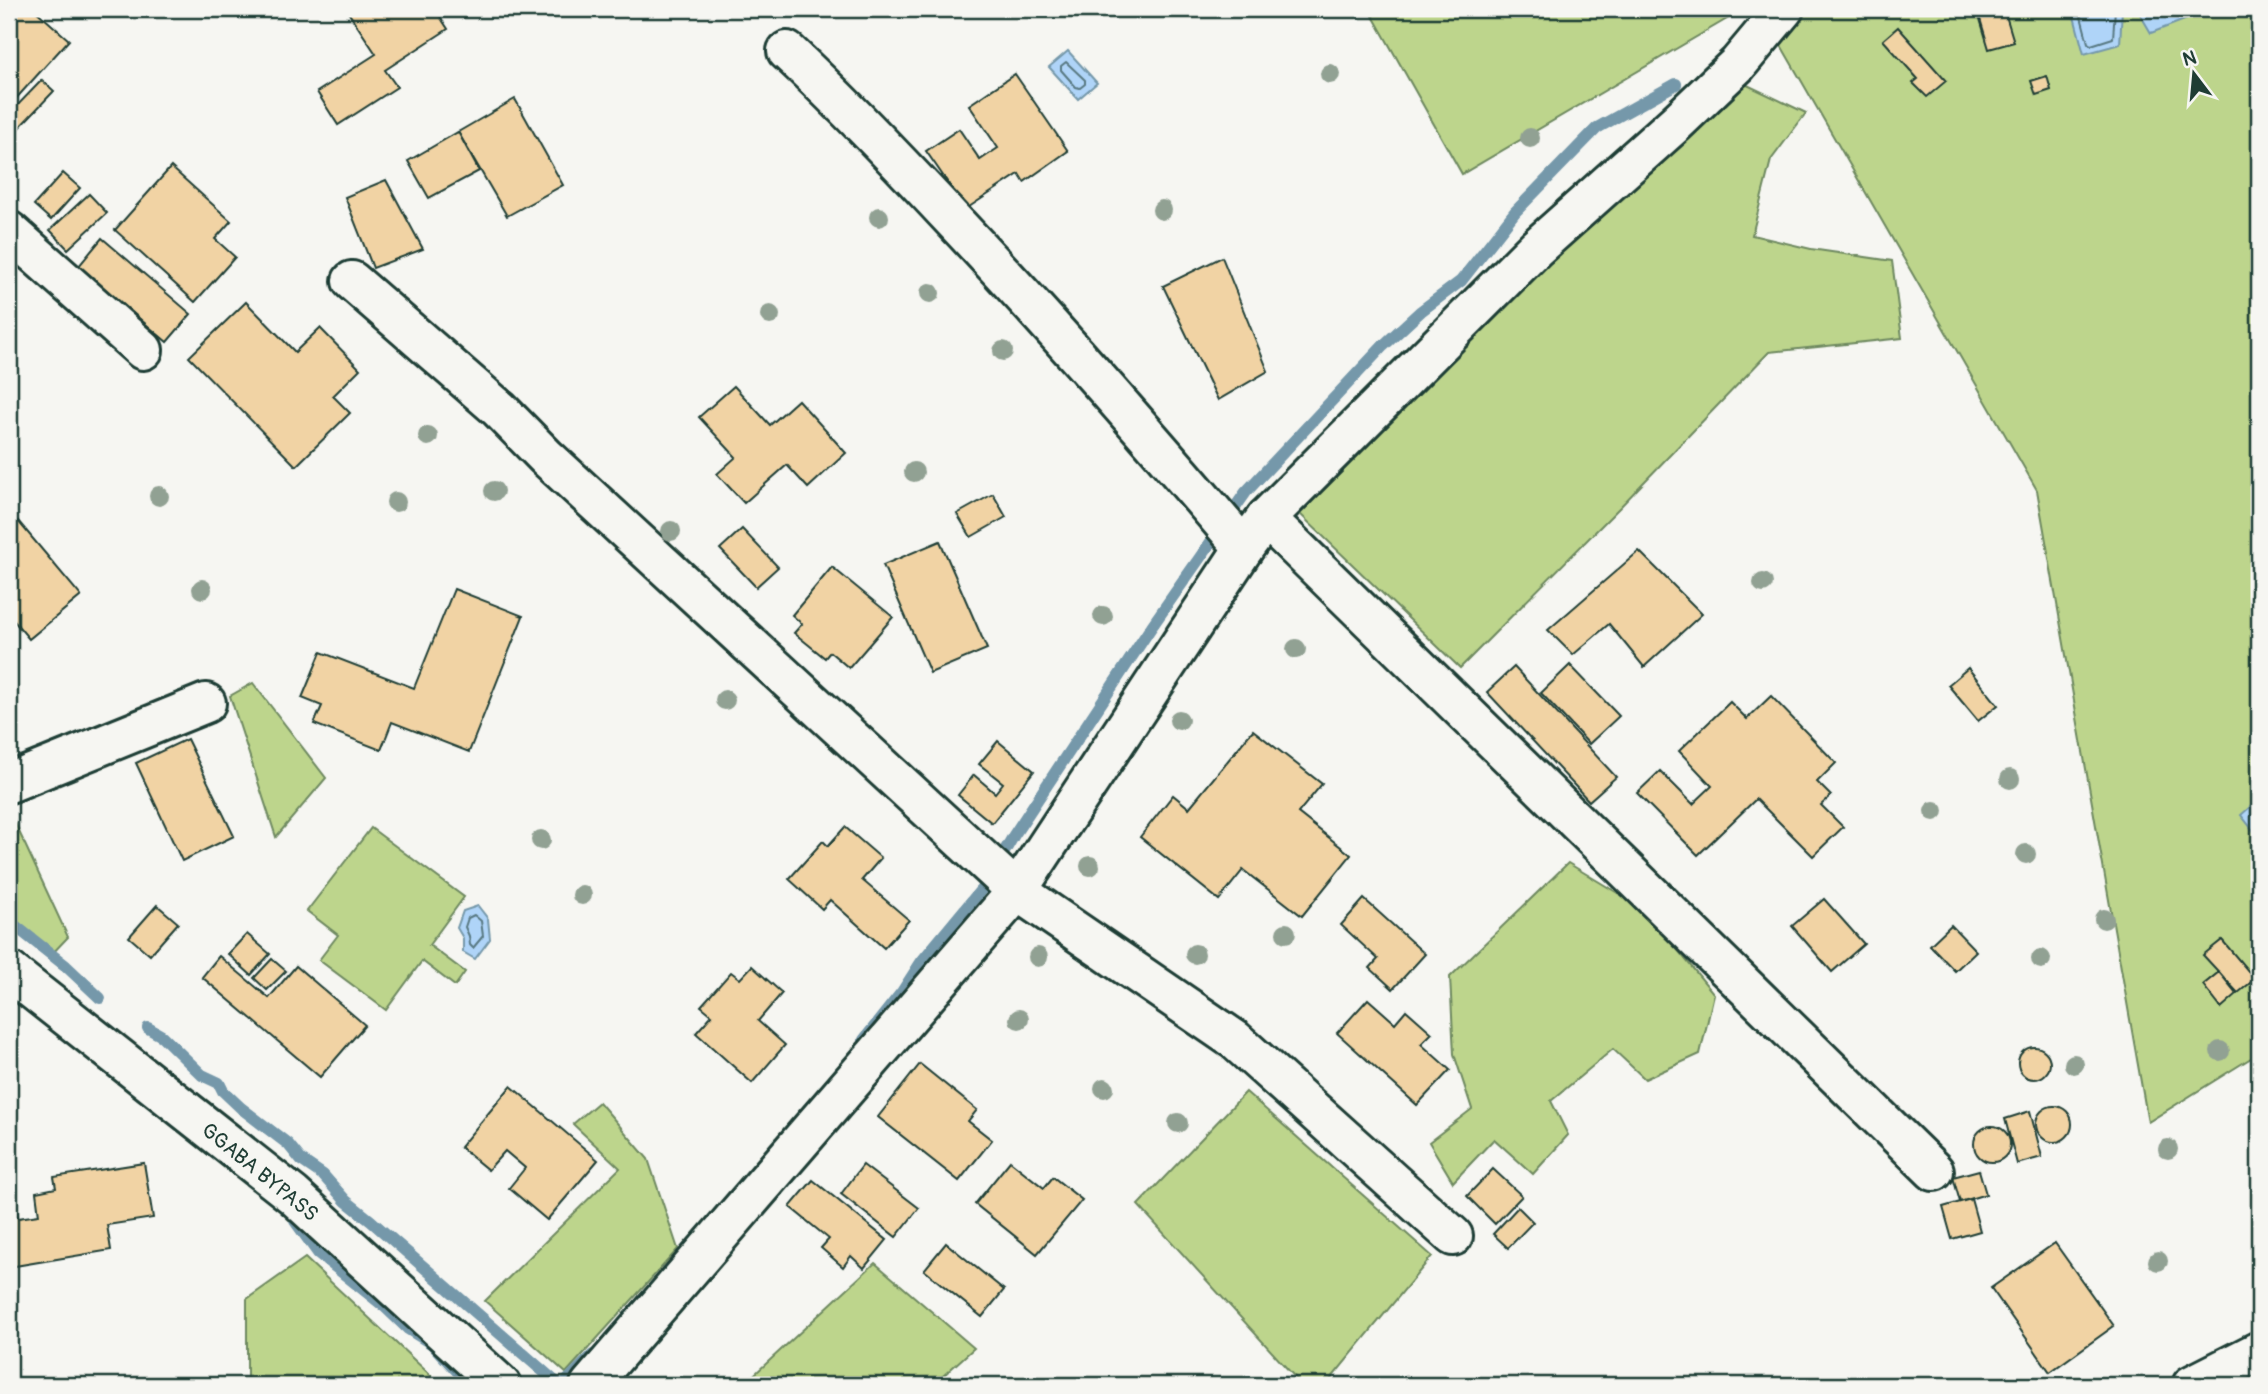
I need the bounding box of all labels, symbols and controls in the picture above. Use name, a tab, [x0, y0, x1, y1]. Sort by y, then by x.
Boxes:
north arrow	[2160, 38, 2230, 108]
text: N	[2180, 45, 2199, 72]
street label: GGABA BYPASS	[196, 1117, 324, 1228]

